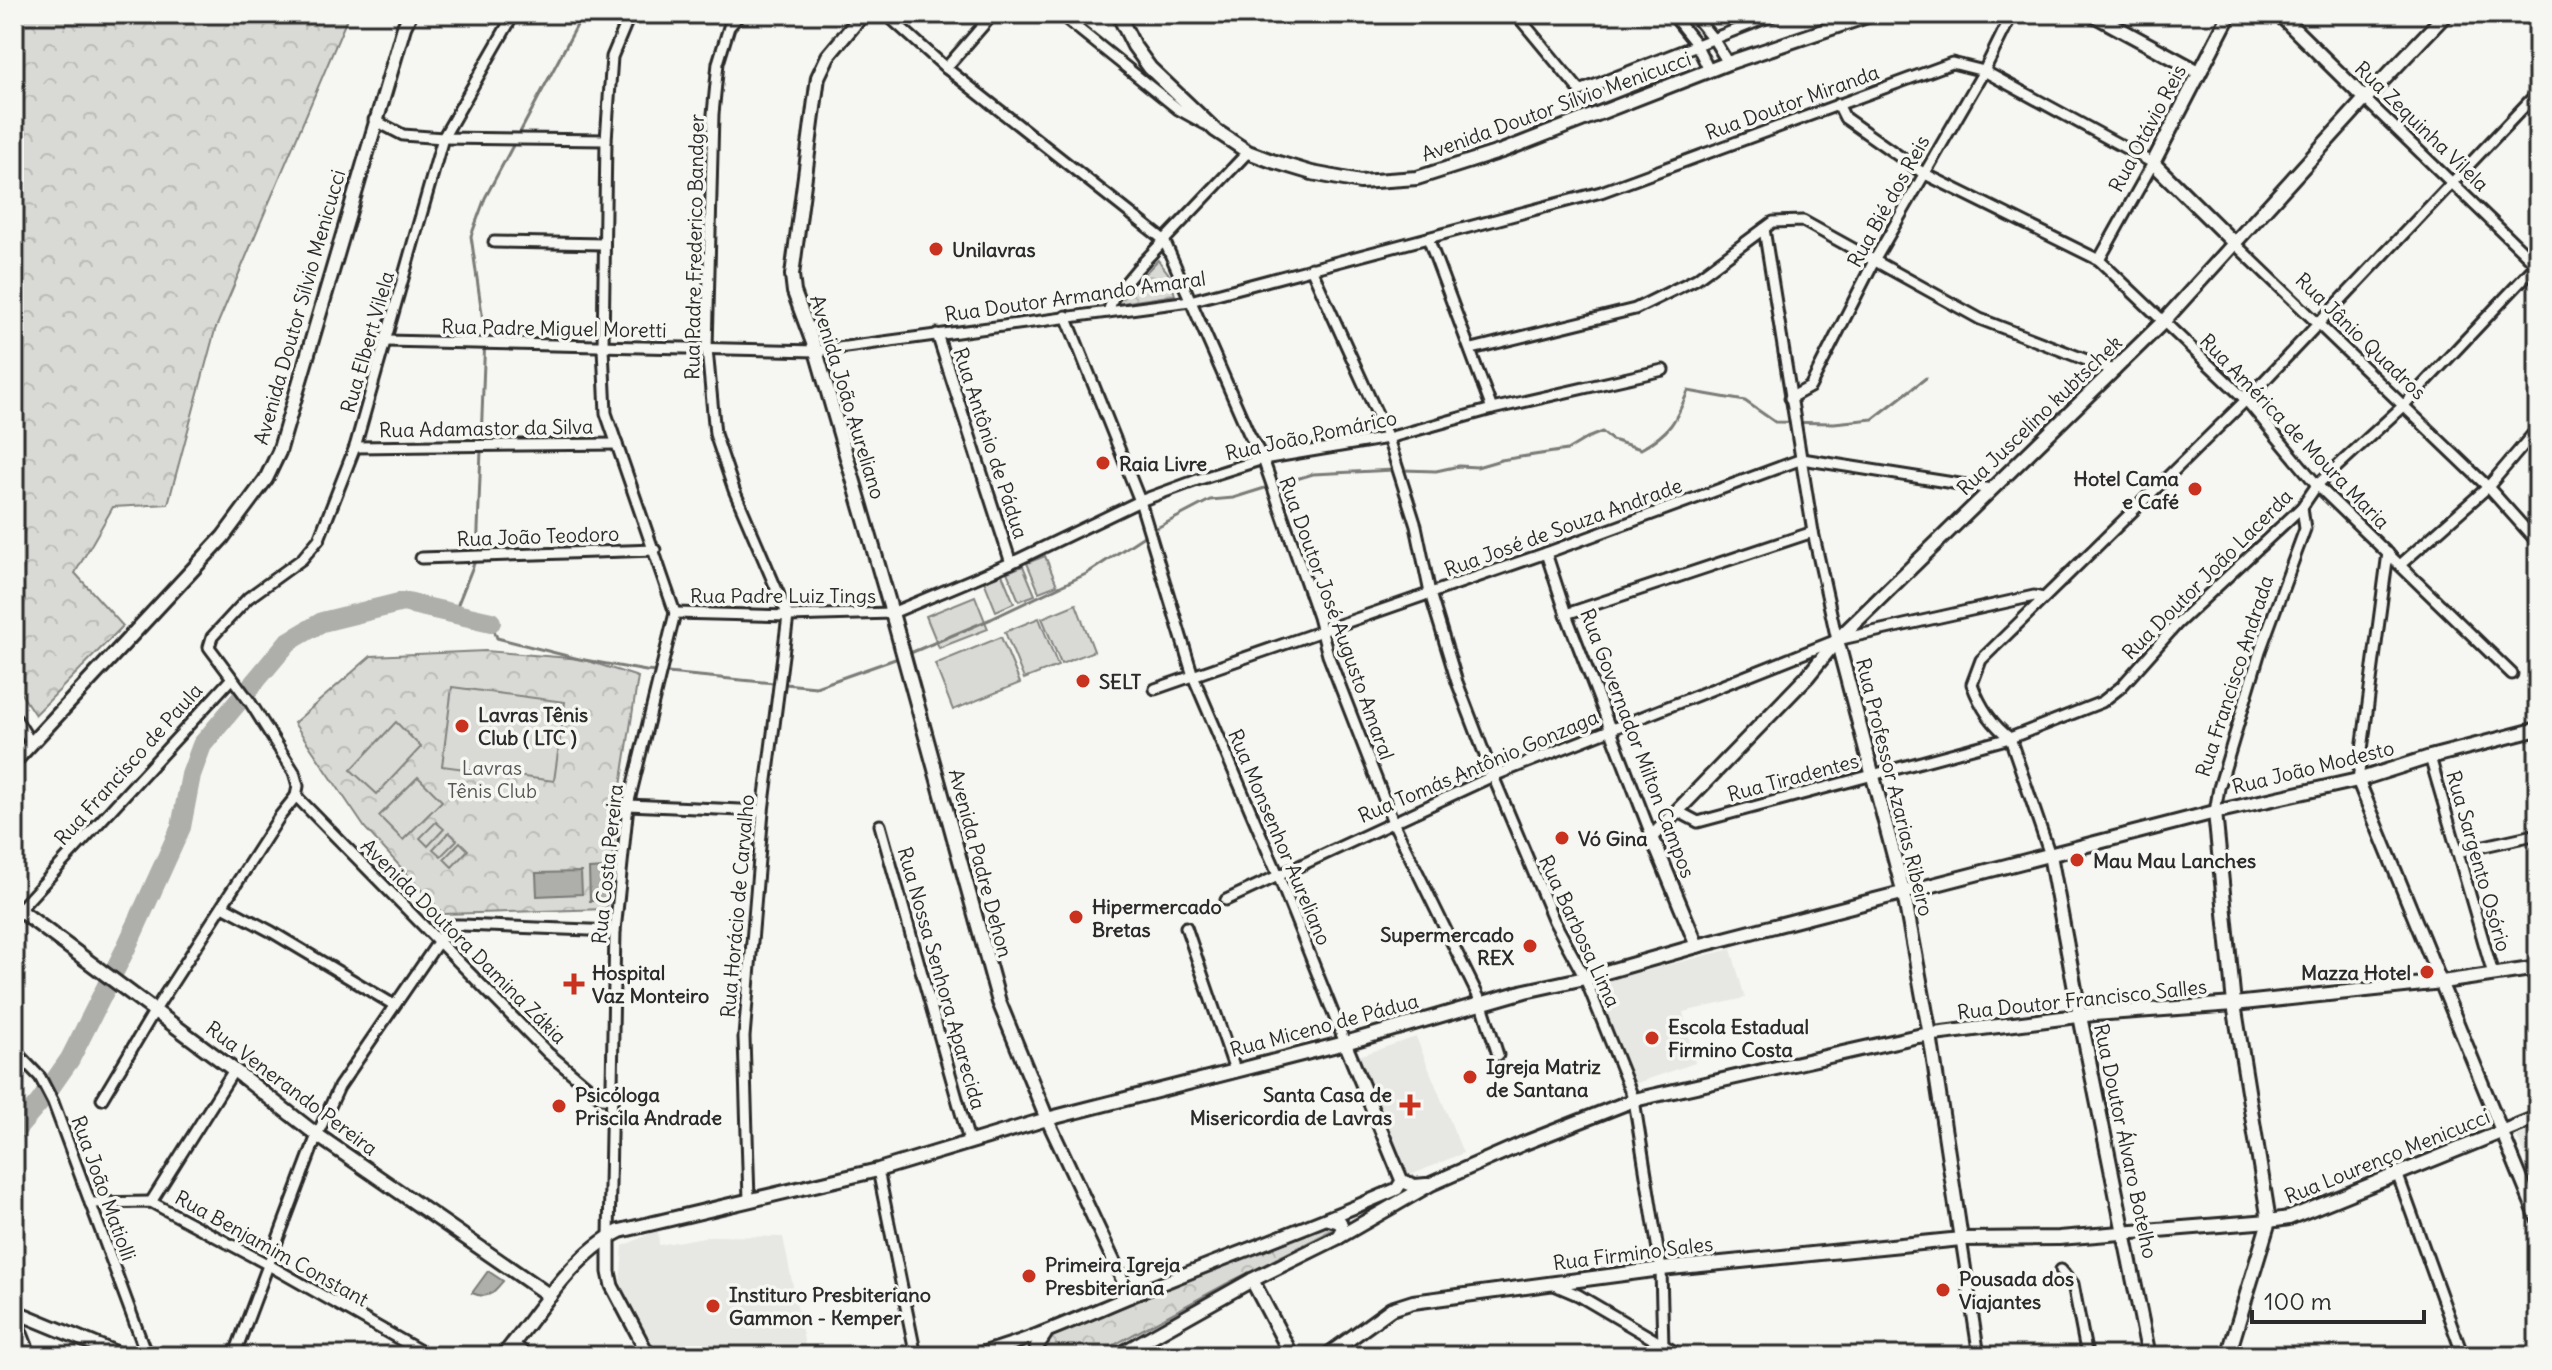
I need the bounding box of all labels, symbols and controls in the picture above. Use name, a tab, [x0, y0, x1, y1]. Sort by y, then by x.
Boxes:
street label: Avenida Doutor Sílvio Menicucci	[1418, 46, 1694, 166]
street label: Rua Zequinha Vilela	[2350, 56, 2494, 196]
street label: Rua Doutor Miranda	[1702, 59, 1882, 145]
street label: Rua Otávio Reis	[2103, 60, 2191, 196]
street label: Rua Padre Frederico Bandger	[679, 114, 709, 380]
street label: Rua Bié dos Reis	[1841, 131, 1935, 271]
street label: Avenida Doutor Sílvio Menicucci	[248, 167, 350, 447]
place label: Unilavras	[952, 237, 1036, 262]
marker: Unilavras	[927, 240, 945, 258]
street label: Rua Doutor Armando Amaral	[943, 265, 1207, 327]
street label: Rua Jânio Quadros	[2290, 267, 2432, 405]
street label: Rua Elbert Vilela	[335, 268, 399, 416]
street label: Avenida João Aureliano	[805, 292, 891, 502]
street label: Rua Padre Miguel Moretti	[441, 314, 667, 342]
street label: Rua América de Moura Maria	[2195, 328, 2395, 534]
street label: Rua Juscelino kubtschek	[1951, 330, 2127, 500]
street label: Rua Antônio de Pádua	[948, 344, 1034, 542]
street label: Rua João Pomárico	[1223, 405, 1399, 465]
street label: Rua Adamastor da Silva	[379, 414, 593, 442]
place label: Raia Livre	[1119, 451, 1207, 476]
marker: Raia Livre	[1094, 454, 1112, 472]
place label: Hotel Cama e Café	[2074, 466, 2180, 514]
street label: Rua José de Souza Andrade	[1441, 472, 1685, 582]
street label: Rua Doutor José Augusto Amaral	[1274, 473, 1400, 763]
marker: Hotel Cama e Café	[2186, 480, 2204, 498]
street label: Rua Doutor João Lacerda	[2117, 484, 2297, 664]
street label: Rua João Teodoro	[456, 521, 620, 551]
street label: Rua Francisco Andrada	[2190, 572, 2278, 780]
street label: Rua Padre Luiz Tings	[690, 583, 876, 608]
street label: Rua Governador Milton Campos	[1575, 605, 1701, 881]
street label: Rua Professor Azarias Ribeiro	[1851, 655, 1939, 919]
place label: SELT	[1099, 669, 1142, 694]
marker: SELT	[1074, 672, 1092, 690]
street label: Rua Francisco de Paula	[49, 678, 207, 850]
place label: Lavras Tênis Club ( LTC )	[478, 702, 588, 750]
street label: Rua Tomás Antônio Gonzaga	[1354, 704, 1602, 828]
marker: Lavras Tênis Club ( LTC )	[453, 717, 471, 735]
street label: Rua Monsenhor Aureliano	[1223, 725, 1337, 949]
street label: Rua João Modesto	[2229, 735, 2397, 799]
street label: Rua Tiradentes	[1725, 747, 1861, 807]
park label: Lavras Tênis Club	[447, 755, 537, 803]
street label: Avenida Padre Dehon	[944, 766, 1018, 960]
street label: Rua Sargento Osório	[2441, 768, 2517, 954]
street label: Rua Costa Pereira	[586, 783, 628, 945]
street label: Rua Horácio de Carvalho	[715, 793, 759, 1019]
place label: Vó Gina	[1578, 826, 1648, 851]
marker: Vó Gina	[1553, 829, 1571, 847]
street label: Avenida Doutora Damina Zákia	[356, 833, 572, 1049]
street label: Rua Nossa Senhora Aparecida	[893, 844, 991, 1112]
place label: Mau Mau Lanches	[2093, 848, 2256, 873]
street label: Rua Barbosa Lima	[1534, 851, 1626, 1011]
marker: Mau Mau Lanches	[2068, 851, 2086, 869]
place label: Hipermercado Bretas	[1092, 894, 1222, 942]
marker: Hipermercado Bretas	[1067, 908, 1085, 926]
place label: Supermercado REX	[1380, 922, 1514, 970]
marker: Supermercado REX	[1521, 937, 1539, 955]
place label: Hospital Vaz Monteiro	[592, 960, 709, 1008]
place label: Mazza Hotel	[2301, 960, 2411, 985]
marker: Mazza Hotel	[2418, 963, 2436, 981]
marker: Hospital Vaz Monteiro	[563, 973, 585, 995]
street label: Rua Doutor Francisco Salles	[1956, 973, 2208, 1025]
street label: Rua Miceno de Pádua	[1227, 988, 1421, 1062]
place label: Escola Estadual Firmino Costa	[1668, 1014, 1809, 1062]
street label: Rua Venerando Pereira	[201, 1015, 383, 1161]
street label: Rua Doutor Álvaro Botelho	[2089, 1021, 2163, 1261]
marker: Escola Estadual Firmino Costa	[1643, 1029, 1661, 1047]
place label: Igreja Matriz de Santana	[1486, 1054, 1601, 1102]
marker: Igreja Matriz de Santana	[1461, 1068, 1479, 1086]
place label: Psicóloga Priscila Andrade	[575, 1082, 722, 1130]
place label: Santa Casa de Misericordia de Lavras	[1190, 1082, 1392, 1130]
marker: Santa Casa de Misericordia de Lavras	[1399, 1094, 1421, 1116]
marker: Psicóloga Priscila Andrade	[550, 1097, 568, 1115]
street label: Rua Lourenço Menicucci	[2281, 1103, 2493, 1209]
street label: Rua João Matiolli	[66, 1112, 142, 1264]
street label: Rua Benjamim Constant	[171, 1184, 373, 1312]
street label: Rua Firmino Sales	[1552, 1231, 1714, 1275]
place label: Primeira Igreja Presbiteriana	[1045, 1252, 1181, 1300]
place label: Pousada dos Viajantes	[1959, 1266, 2074, 1314]
marker: Primeira Igreja Presbiteriana	[1020, 1267, 1038, 1285]
scale bar	[2252, 1274, 2424, 1324]
marker: Pousada dos Viajantes	[1934, 1281, 1952, 1299]
place label: Instituro Presbiteriano Gammon - Kemper	[729, 1282, 931, 1330]
text: 100 m	[2264, 1286, 2332, 1316]
marker: Instituro Presbiteriano Gammon - Kemper	[704, 1297, 722, 1315]

